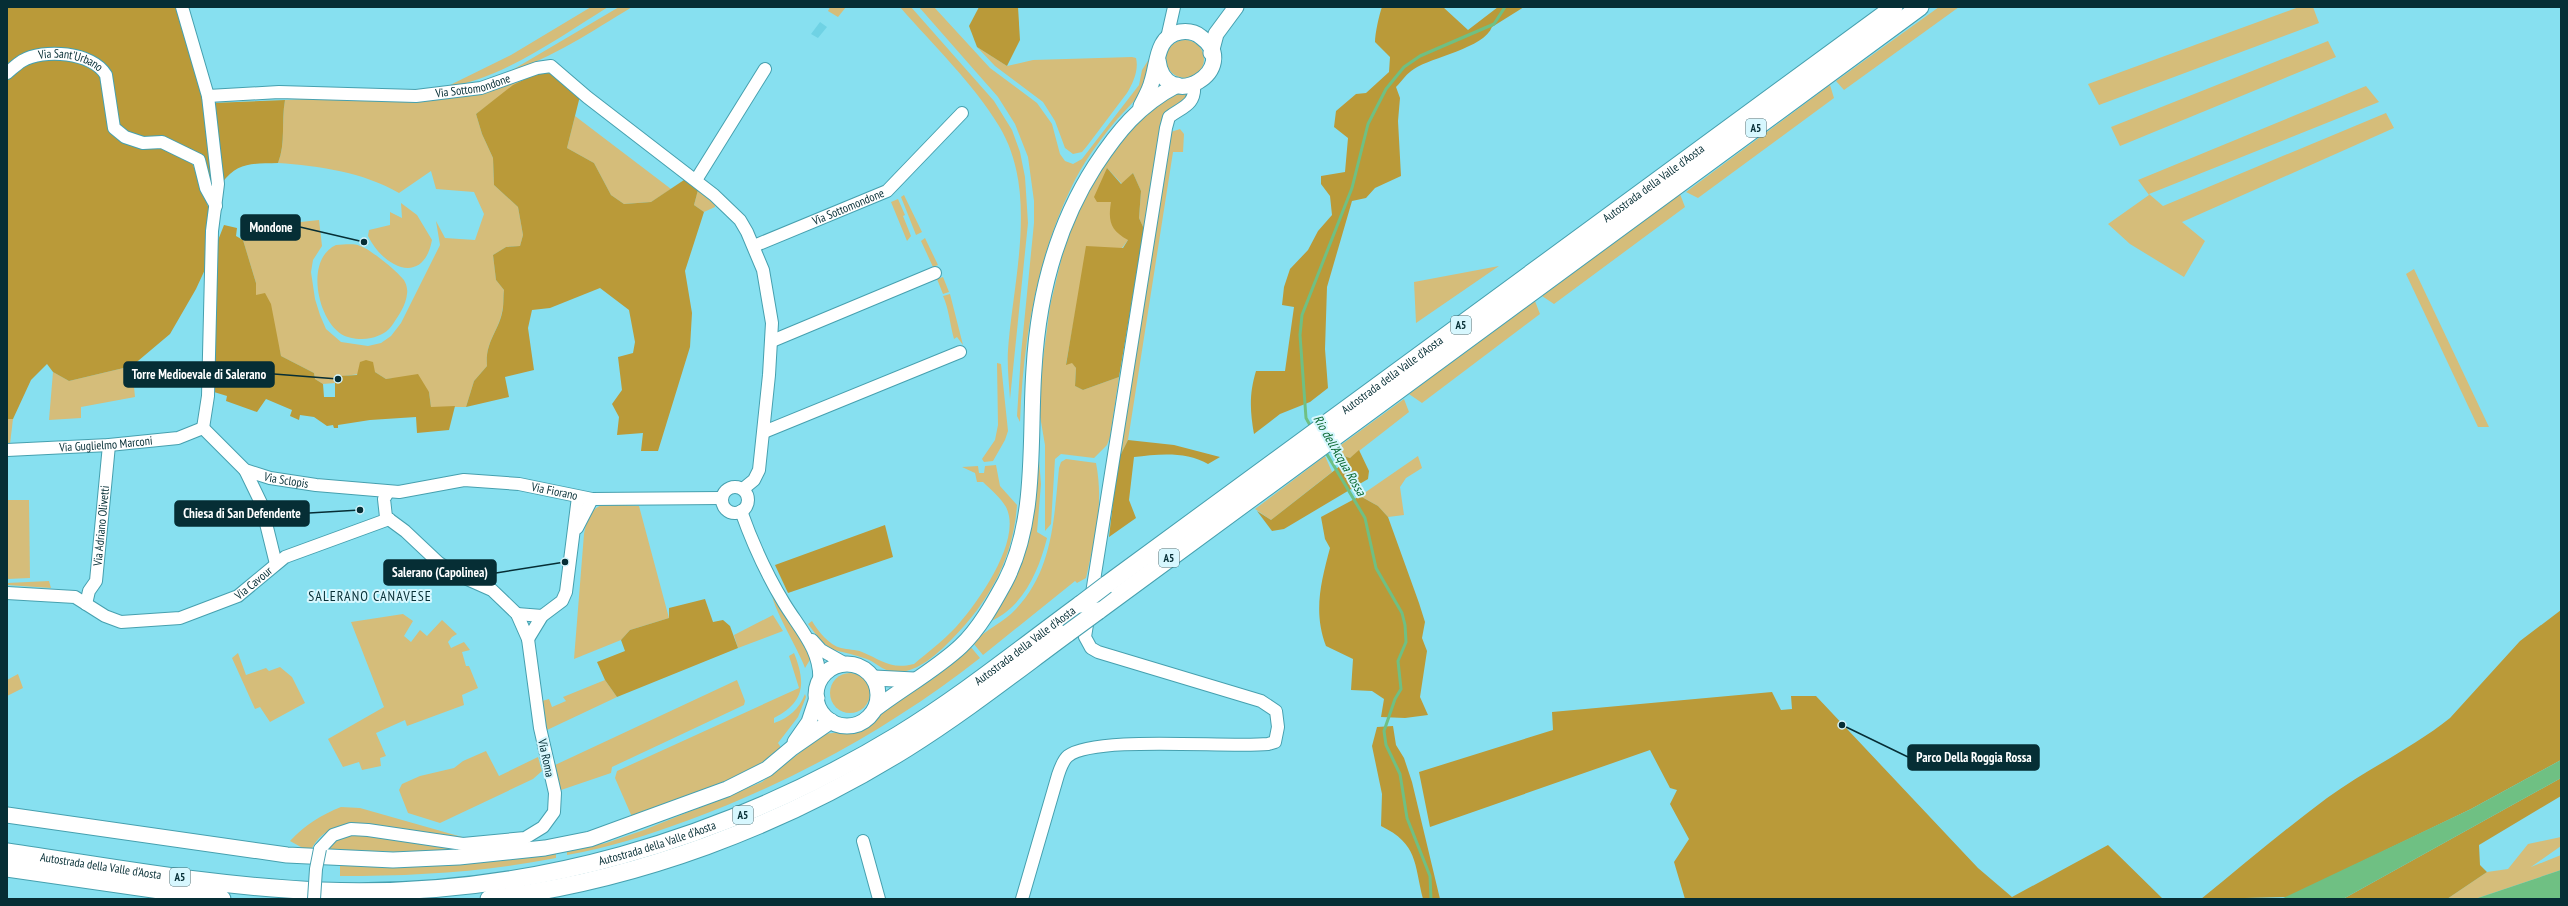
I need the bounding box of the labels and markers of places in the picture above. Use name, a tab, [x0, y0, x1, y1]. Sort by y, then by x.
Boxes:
callout: Mondone	[241, 215, 300, 240]
callout: Torre Medioevale di Salerano	[124, 362, 274, 387]
callout: Chiesa di San Defendente	[175, 501, 309, 526]
callout: Salerano (Capolinea)	[384, 560, 496, 585]
callout: Parco Della Roggia Rossa	[1908, 745, 2039, 770]

